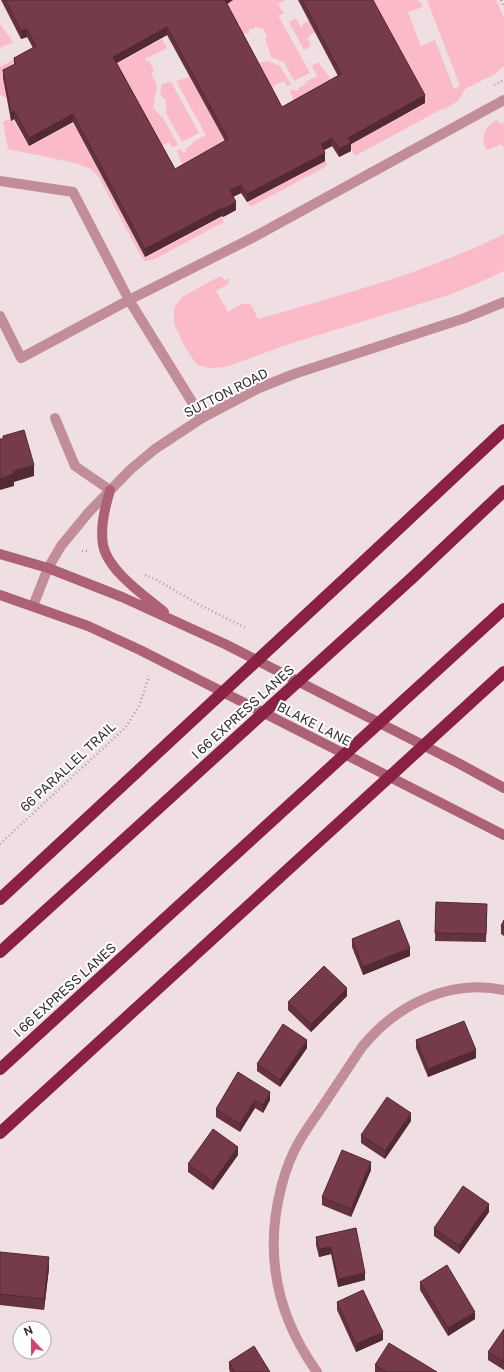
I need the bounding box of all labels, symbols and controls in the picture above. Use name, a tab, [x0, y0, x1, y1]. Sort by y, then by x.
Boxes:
street label: SUTTON ROAD	[182, 365, 270, 421]
street label: I 66 EXPRESS LANES	[189, 662, 297, 762]
street label: BLAKE LANE	[275, 699, 353, 749]
street label: 66 PARALLEL TRAIL	[17, 719, 119, 815]
street label: I 66 EXPRESS LANES	[11, 940, 119, 1040]
north arrow	[12, 1320, 52, 1360]
text: N	[22, 1324, 34, 1338]

